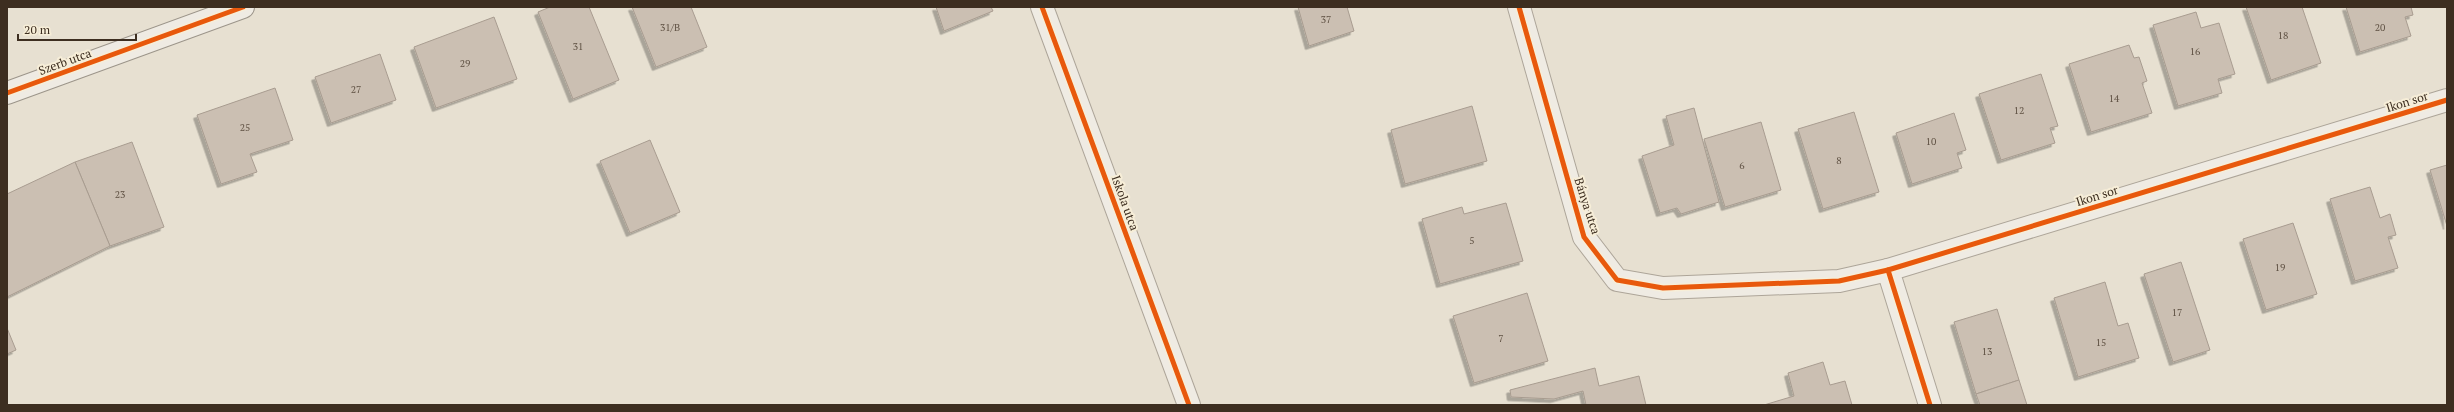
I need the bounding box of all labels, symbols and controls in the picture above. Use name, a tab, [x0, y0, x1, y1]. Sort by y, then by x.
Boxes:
house number: 37	[1321, 13, 1331, 26]
scale bar	[18, 16, 136, 42]
house number: 31/B	[660, 21, 680, 34]
house number: 20	[2375, 21, 2385, 34]
text: 20 m	[24, 22, 51, 37]
house number: 18	[2278, 29, 2288, 42]
house number: 31	[573, 40, 583, 53]
street label: Szerb utca	[36, 45, 93, 78]
house number: 16	[2190, 45, 2201, 58]
house number: 29	[460, 57, 470, 70]
house number: 27	[351, 83, 361, 96]
street label: Ikon sor	[2384, 88, 2430, 115]
house number: 14	[2109, 92, 2120, 105]
house number: 12	[2014, 104, 2024, 117]
house number: 25	[240, 121, 250, 134]
house number: 10	[1926, 135, 1936, 148]
house number: 8	[1836, 154, 1842, 167]
house number: 6	[1739, 159, 1745, 172]
street label: Iskola utca	[1109, 173, 1142, 232]
street label: Bánya utca	[1571, 176, 1604, 236]
street label: Ikon sor	[2074, 182, 2120, 209]
house number: 23	[115, 188, 125, 201]
house number: 5	[1469, 234, 1475, 247]
house number: 19	[2275, 261, 2285, 274]
house number: 17	[2172, 306, 2182, 319]
house number: 7	[1498, 332, 1504, 345]
house number: 15	[2096, 336, 2106, 349]
house number: 13	[1982, 345, 1992, 358]

